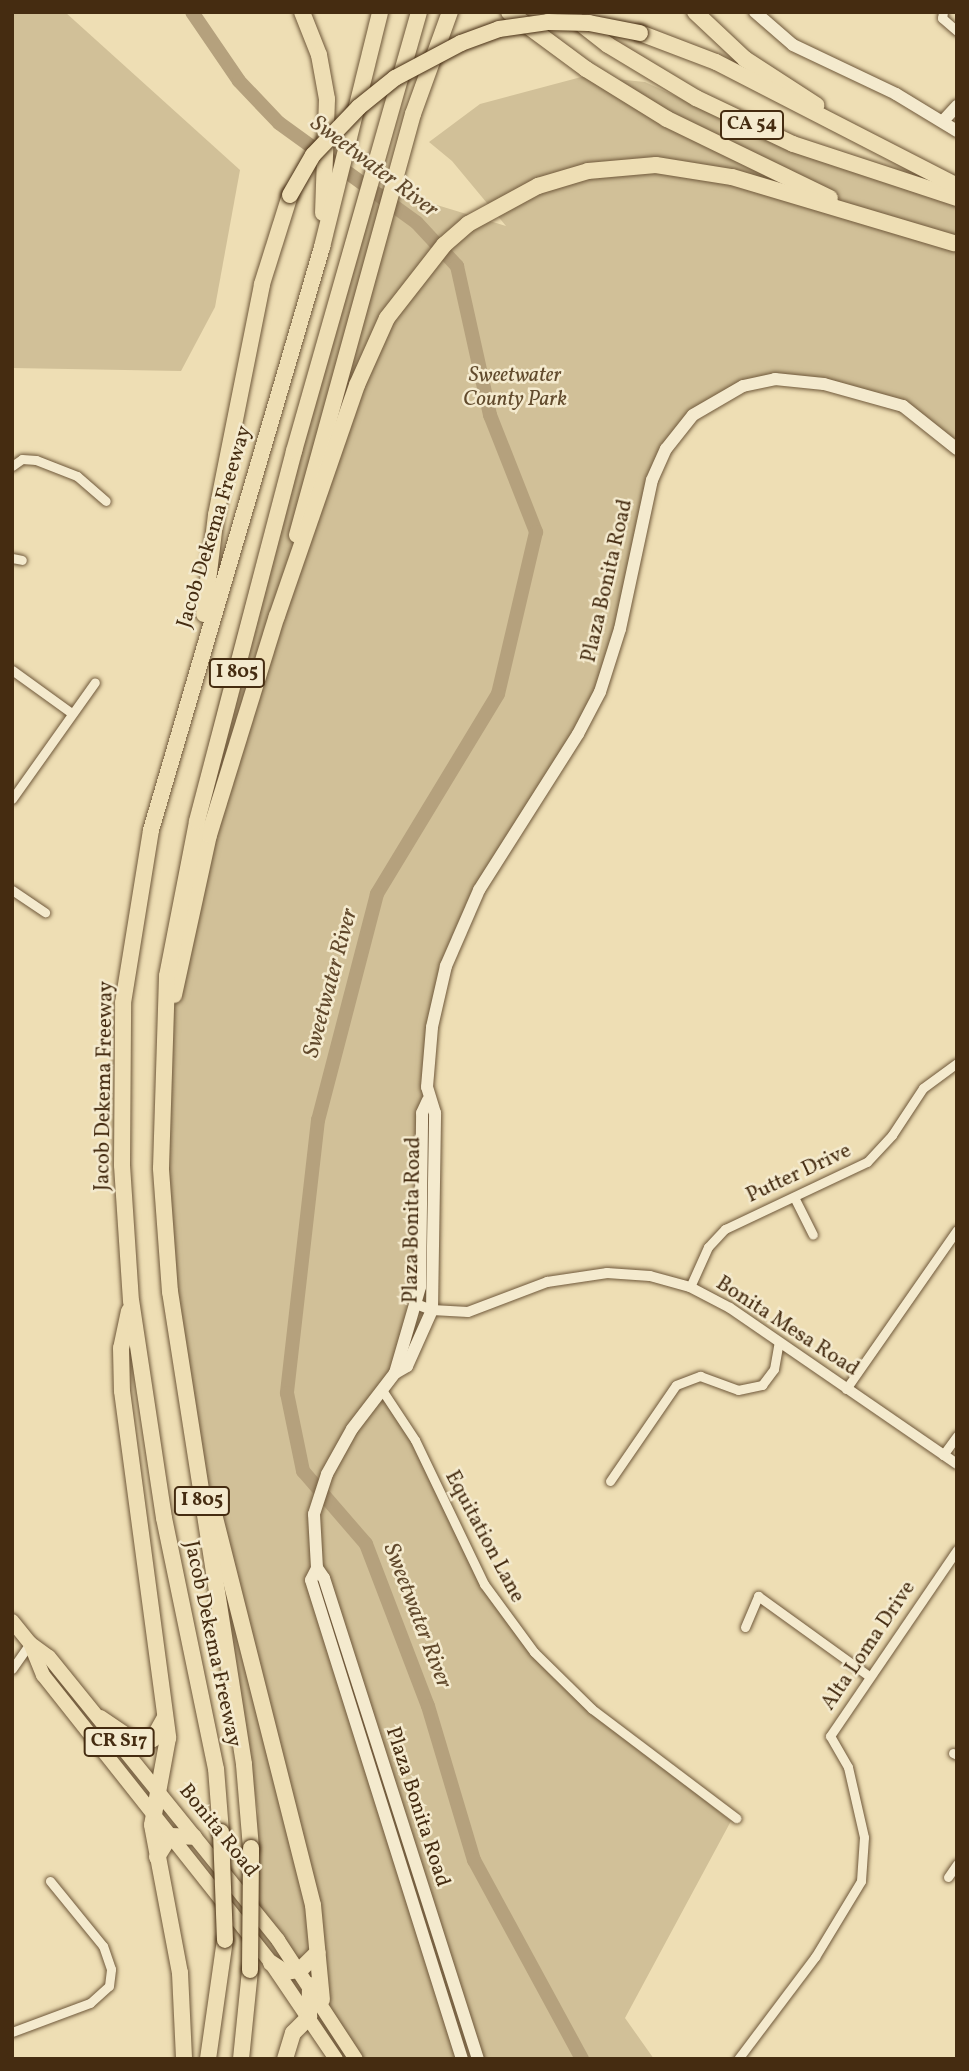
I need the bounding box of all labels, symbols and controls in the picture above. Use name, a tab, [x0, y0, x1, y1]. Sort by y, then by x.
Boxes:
water label: Sweetwater River	[304, 110, 444, 224]
road number: CA 54	[719, 110, 785, 140]
park label: Sweetwater County Park	[463, 363, 567, 413]
street label: Jacob Dekema Freeway	[172, 423, 258, 631]
street label: Plaza Bonita Road	[577, 497, 639, 665]
road number: I 805	[207, 658, 267, 688]
water label: Sweetwater River	[298, 905, 364, 1061]
street label: Jacob Dekema Freeway	[91, 981, 119, 1191]
street label: Plaza Bonita Road	[399, 1136, 427, 1304]
street label: Putter Drive	[743, 1139, 855, 1209]
street label: Bonita Mesa Road	[711, 1271, 863, 1383]
street label: Equitation Lane	[439, 1467, 529, 1607]
road number: I 805	[172, 1485, 232, 1516]
street label: Jacob Dekema Freeway	[178, 1539, 246, 1749]
water label: Sweetwater River	[377, 1539, 457, 1693]
street label: Alta Loma Drive	[816, 1577, 922, 1715]
street label: Plaza Bonita Road	[379, 1724, 455, 1890]
road number: CR S17	[82, 1726, 156, 1758]
street label: Bonita Road	[173, 1779, 263, 1883]

